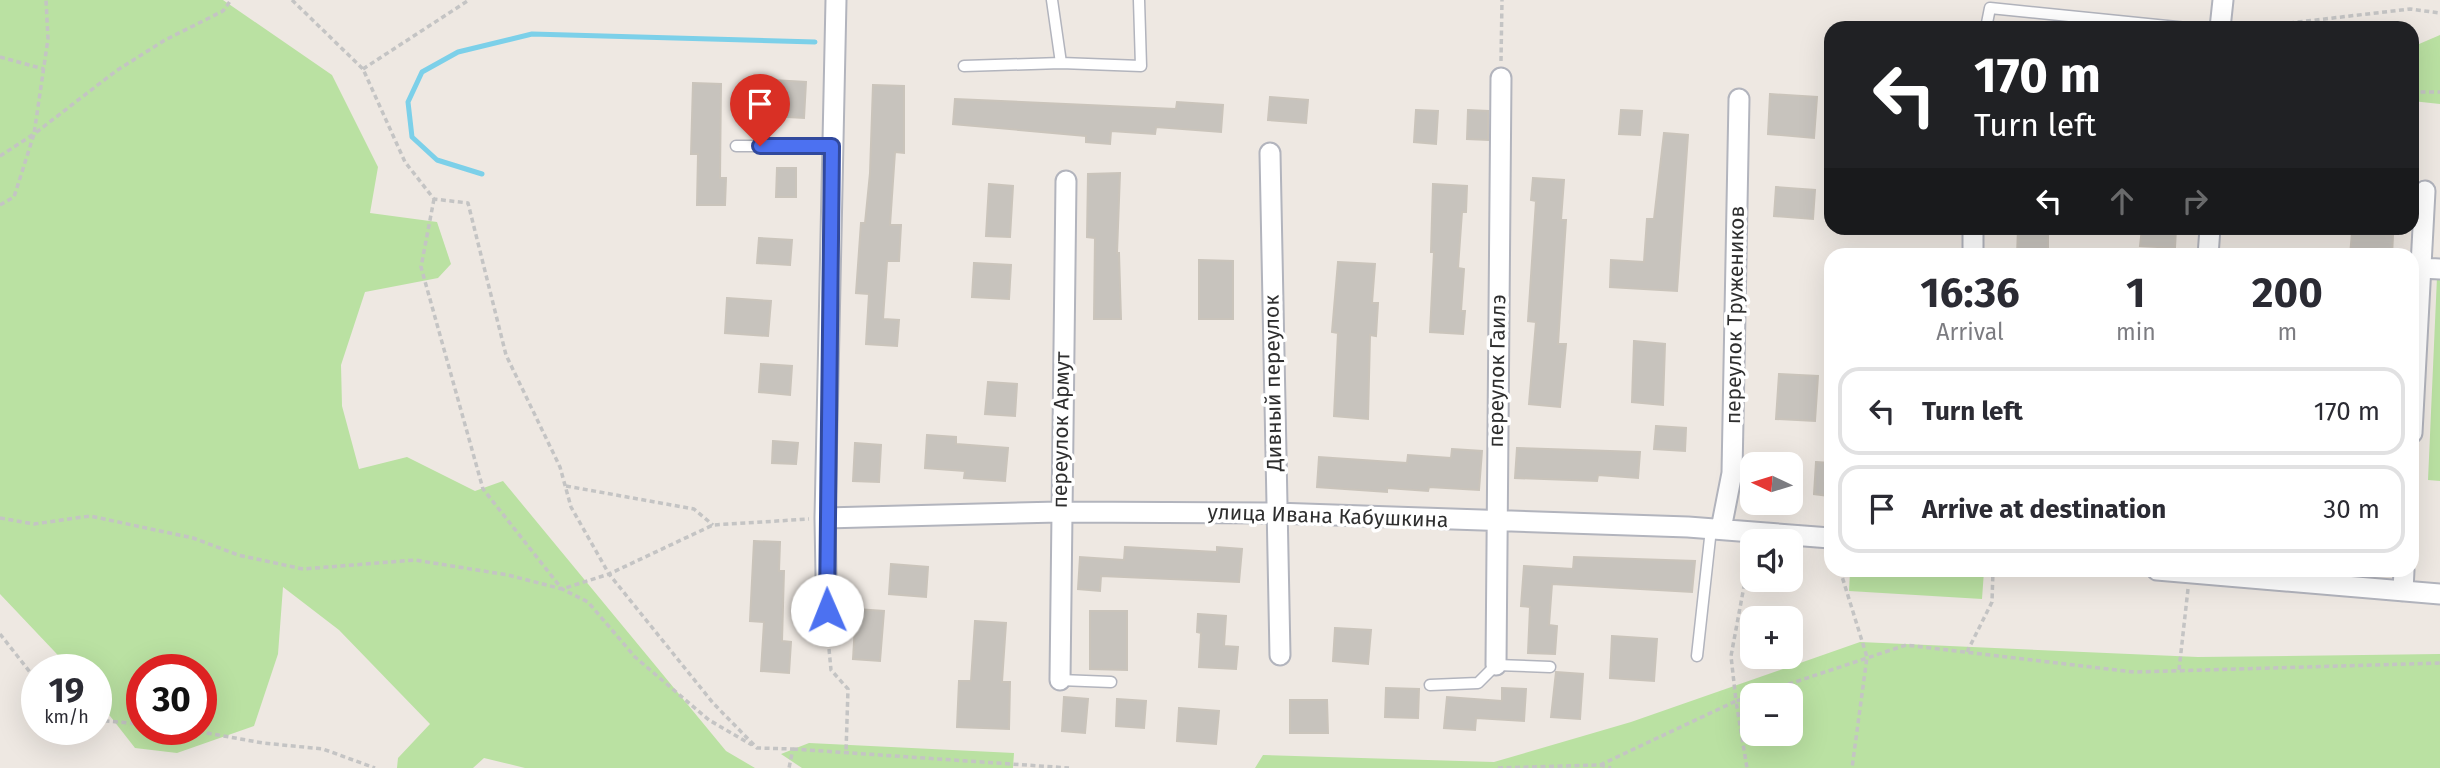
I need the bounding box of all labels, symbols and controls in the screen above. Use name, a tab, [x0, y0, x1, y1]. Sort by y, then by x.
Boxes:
text: 170 m	[1974, 46, 2101, 105]
icon: left	[1859, 49, 1950, 140]
pin	[730, 74, 790, 146]
icon: arrive	[741, 85, 779, 123]
text: Turn left	[1974, 106, 2096, 144]
icon: left	[2030, 182, 2068, 220]
icon: ahead	[2103, 182, 2141, 220]
icon: right	[2176, 182, 2214, 220]
street label: переулок Тружеников	[1720, 206, 1750, 424]
text: 16:36	[1920, 268, 2020, 318]
text: 1	[2126, 268, 2146, 318]
text: 200	[2252, 268, 2323, 318]
street label: переулок Гаилэ	[1483, 294, 1511, 448]
street label: Дивный переулок	[1258, 295, 1288, 472]
text: Arrival	[1936, 318, 2004, 346]
text: min	[2116, 318, 2156, 346]
text: m	[2277, 318, 2297, 346]
street label: переулок Армут	[1047, 351, 1075, 509]
icon: left	[1863, 392, 1901, 430]
text: Turn left	[1922, 396, 2023, 427]
text: 170 m	[2314, 396, 2380, 427]
north arrow	[1740, 452, 1802, 514]
map controls	[1740, 452, 1803, 746]
icon: arrive	[1863, 490, 1901, 528]
text: Arrive at destination	[1922, 494, 2166, 525]
text: 30 m	[2323, 494, 2380, 525]
street label: улица Ивана Кабушкина	[1207, 499, 1449, 533]
button: sound	[1740, 529, 1803, 592]
position arrow	[790, 573, 864, 647]
button: +	[1740, 606, 1803, 669]
speed limit sign: 30	[126, 654, 217, 745]
text: 19	[49, 669, 84, 711]
button: −	[1740, 683, 1803, 746]
text: km/h	[44, 706, 89, 728]

